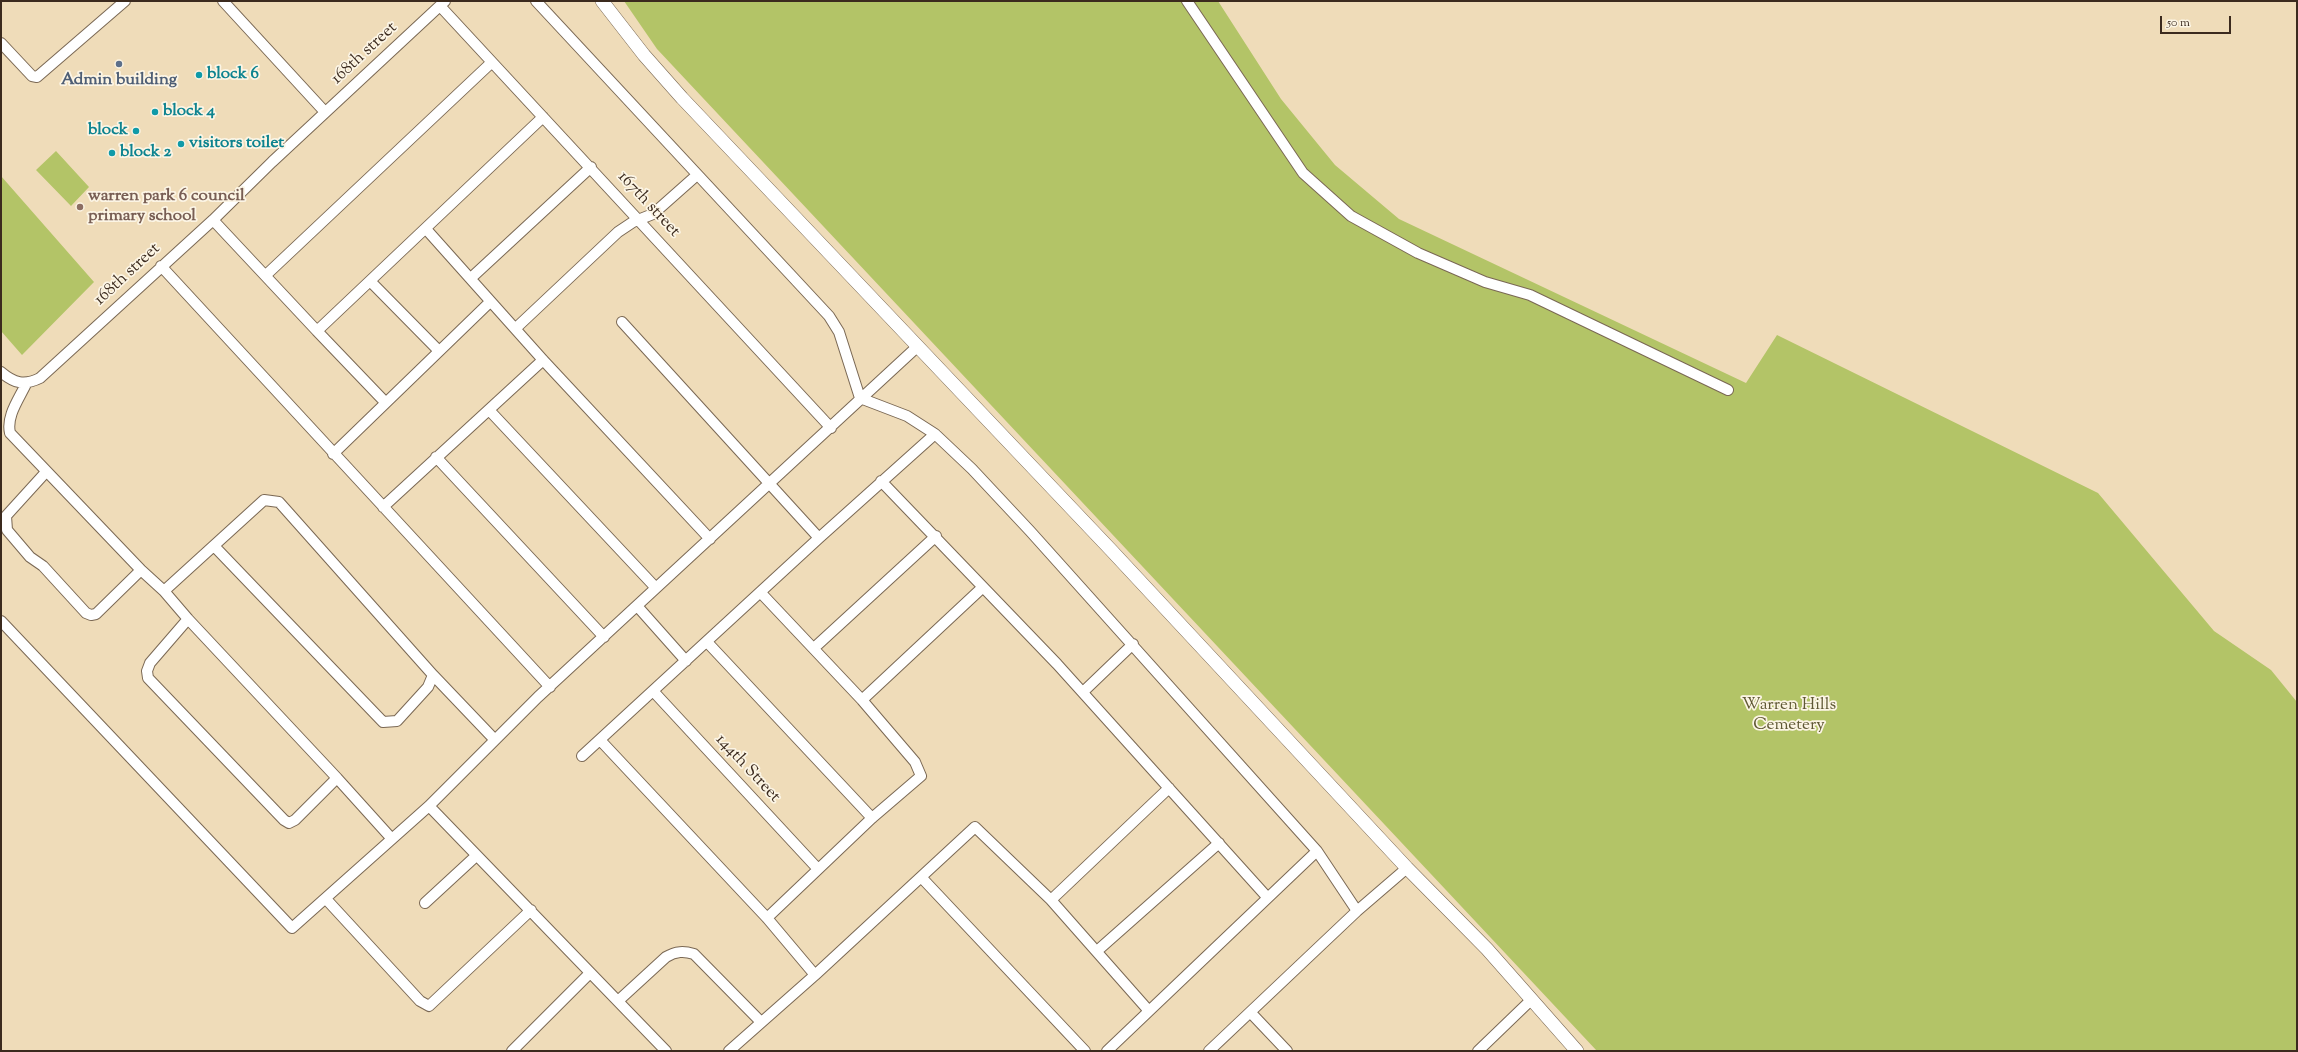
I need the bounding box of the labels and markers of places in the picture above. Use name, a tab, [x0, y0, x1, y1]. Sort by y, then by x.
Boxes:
marker: Admin building	[114, 59, 124, 69]
place label: block 6	[207, 65, 259, 85]
marker: block 6	[194, 70, 204, 80]
place label: Admin building	[61, 71, 177, 91]
place label: block 4	[163, 102, 215, 122]
marker: block 4	[150, 107, 160, 117]
place label: block	[88, 121, 128, 141]
marker: block	[131, 126, 141, 136]
place label: visitors toilet	[189, 134, 284, 154]
marker: visitors toilet	[176, 139, 186, 149]
place label: block 2	[120, 143, 172, 163]
marker: block 2	[107, 148, 117, 158]
place label: warren park 6 council primary school	[88, 187, 245, 227]
marker: warren park 6 council primary school	[75, 202, 85, 212]

